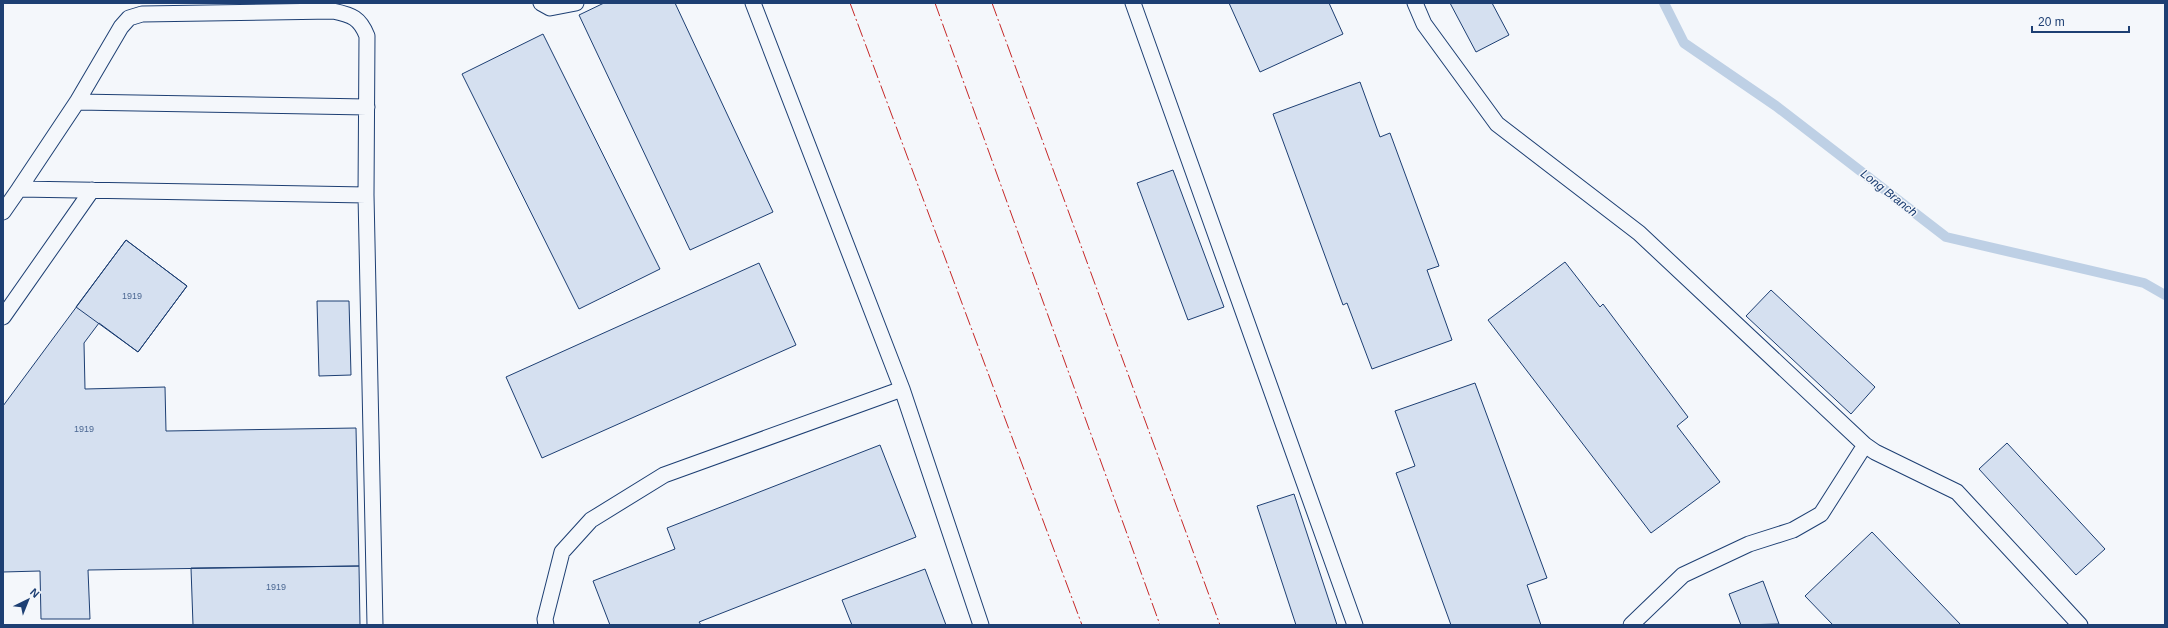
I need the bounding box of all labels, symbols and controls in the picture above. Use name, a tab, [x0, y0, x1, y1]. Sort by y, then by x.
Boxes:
scale bar	[2032, 8, 2129, 34]
text: 20 m	[2038, 15, 2065, 29]
water label: Long Branch	[1858, 167, 1920, 220]
house number: 1919	[122, 291, 142, 301]
house number: 1919	[74, 424, 94, 434]
north arrow	[8, 580, 48, 620]
house number: 1919	[266, 582, 286, 592]
text: N	[28, 586, 42, 600]

